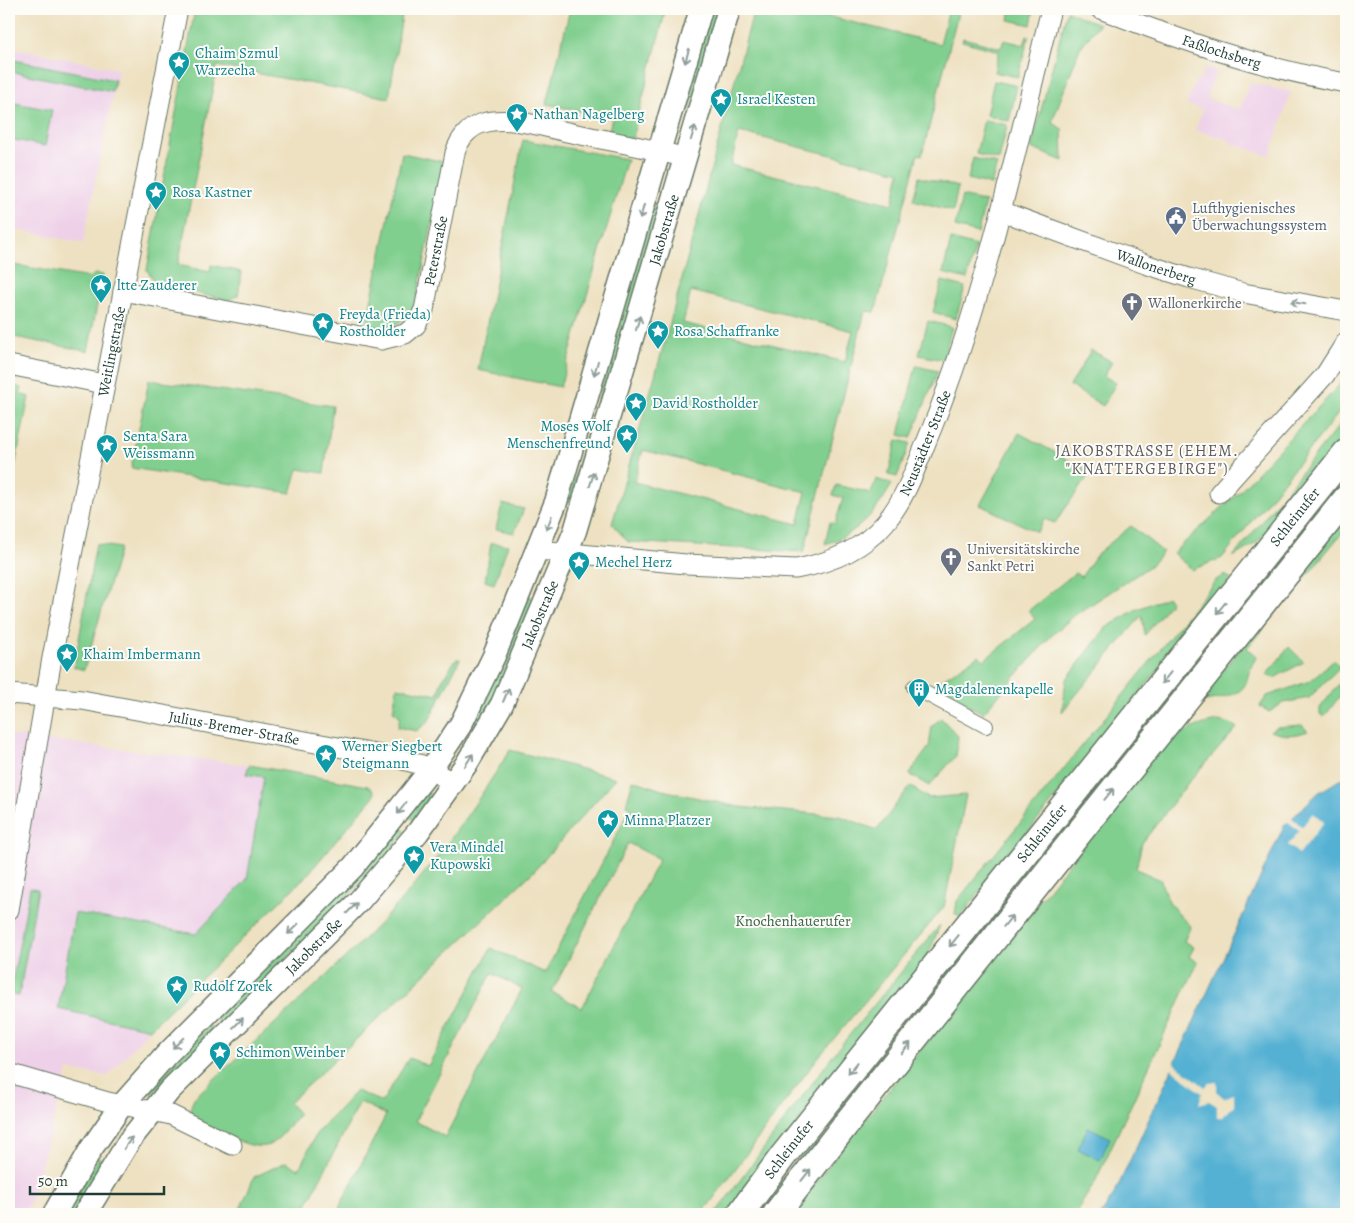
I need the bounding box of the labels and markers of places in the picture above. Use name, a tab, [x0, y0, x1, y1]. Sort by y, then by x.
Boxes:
place label: Chaim Szmul Warzecha	[194, 43, 279, 80]
place icon: Chaim Szmul Warzecha	[167, 50, 191, 81]
place icon: Israel Kesten	[709, 87, 733, 118]
place label: Israel Kesten	[737, 89, 816, 109]
place icon: Nathan Nagelberg	[505, 102, 529, 133]
place label: Nathan Nagelberg	[533, 104, 645, 124]
place icon: Rosa Kastner	[144, 180, 168, 211]
place label: Rosa Kastner	[172, 182, 252, 202]
place label: Lufthygienisches Überwachungssystem	[1192, 198, 1328, 235]
public building icon: Lufthygienisches Überwachungssystem	[1164, 205, 1188, 236]
place icon: ltte Zauderer	[89, 273, 113, 304]
place label: ltte Zauderer	[117, 275, 197, 295]
church icon: Wallonerkirche	[1120, 291, 1144, 322]
place label: Wallonerkirche	[1147, 293, 1242, 313]
place label: Freyda (Frieda) Rostholder	[339, 304, 431, 341]
place icon: Freyda (Frieda) Rostholder	[311, 311, 335, 342]
place icon: Rosa Schaffranke	[646, 319, 670, 350]
place label: Rosa Schaffranke	[674, 321, 780, 341]
place icon: David Rostholder	[624, 391, 648, 422]
place label: David Rostholder	[652, 393, 758, 413]
place label: Moses Wolf Menschenfreund	[507, 416, 613, 453]
place icon: Moses Wolf Menschenfreund	[615, 423, 639, 454]
place label: Senta Sara Weissmann	[122, 426, 195, 463]
place icon: Senta Sara Weissmann	[95, 433, 119, 464]
place label: Universitätskirche Sankt Petri	[967, 539, 1080, 576]
church icon: Universitätskirche Sankt Petri	[939, 546, 963, 577]
place icon: Mechel Herz	[567, 550, 591, 581]
place label: Mechel Herz	[595, 552, 672, 572]
place icon: Khaim Imbermann	[55, 642, 79, 673]
place label: Khaim Imbermann	[83, 644, 201, 664]
building icon: Magdalenenkapelle	[907, 677, 931, 708]
place label: Magdalenenkapelle	[935, 679, 1054, 699]
place label: Werner Siegbert Steigmann	[341, 736, 442, 773]
place icon: Werner Siegbert Steigmann	[314, 743, 338, 774]
place icon: Minna Platzer	[596, 808, 620, 839]
place label: Minna Platzer	[624, 810, 711, 830]
place label: Vera Mindel Kupowski	[429, 837, 504, 874]
place icon: Vera Mindel Kupowski	[402, 844, 426, 875]
place icon: Rudolf Zorek	[165, 974, 189, 1005]
place label: Rudolf Zorek	[193, 976, 273, 996]
place icon: Schimon Weinber	[208, 1040, 232, 1071]
place label: Schimon Weinber	[236, 1042, 346, 1062]

